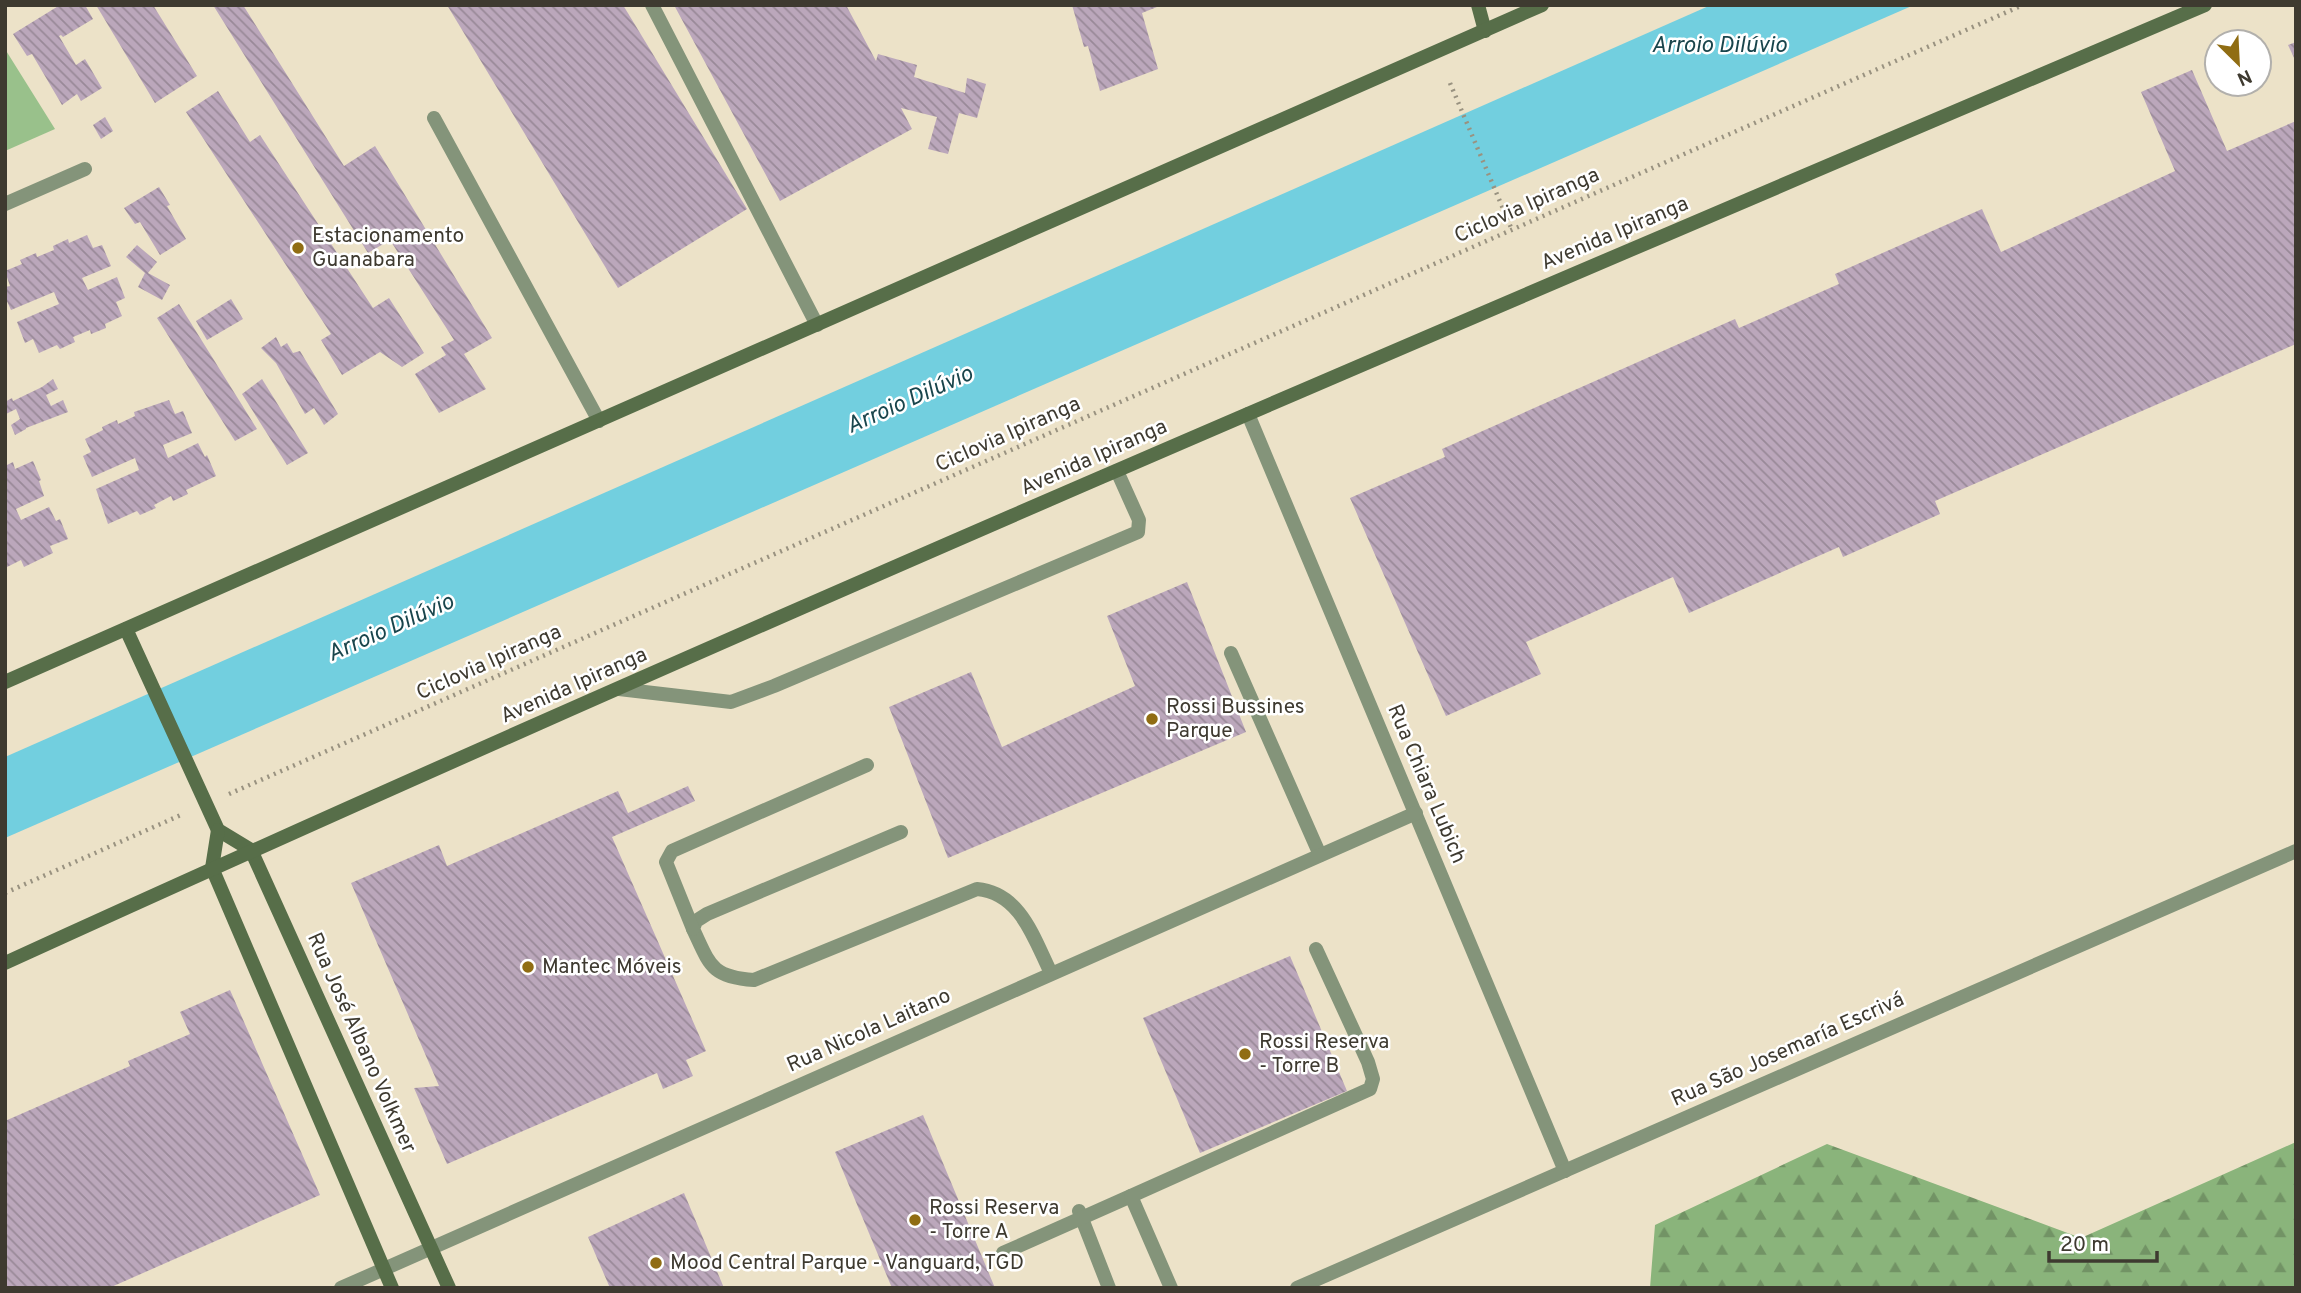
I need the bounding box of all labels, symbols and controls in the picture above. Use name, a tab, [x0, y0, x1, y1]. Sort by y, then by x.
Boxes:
north arrow	[2203, 28, 2273, 98]
water label: Arroio Dilúvio	[1651, 32, 1788, 61]
text: N	[2233, 63, 2255, 90]
street label: Ciclovia Ipiranga	[1450, 162, 1604, 250]
street label: Avenida Ipiranga	[1537, 191, 1693, 277]
place label: Estacionamento Guanabara	[312, 223, 464, 274]
marker: Estacionamento Guanabara	[290, 240, 306, 256]
water label: Arroio Dilúvio	[842, 360, 979, 442]
street label: Ciclovia Ipiranga	[931, 391, 1085, 479]
street label: Avenida Ipiranga	[1016, 414, 1172, 502]
water label: Arroio Dilúvio	[323, 588, 460, 670]
street label: Ciclovia Ipiranga	[412, 619, 566, 707]
street label: Avenida Ipiranga	[496, 642, 652, 730]
place label: Rossi Bussines Parque	[1166, 694, 1305, 745]
street label: Rua Chiara Lubich	[1380, 700, 1472, 868]
marker: Rossi Bussines Parque	[1144, 711, 1160, 727]
street label: Rua José Albano Volkmer	[300, 928, 422, 1158]
place label: Mantec Móveis	[542, 954, 682, 981]
marker: Mantec Móveis	[520, 959, 536, 975]
street label: Rua Nicola Laitano	[783, 983, 955, 1079]
street label: Rua São Josemaría Escrivá	[1667, 986, 1909, 1114]
place label: Rossi Reserva - Torre B	[1259, 1029, 1389, 1080]
marker: Rossi Reserva - Torre B	[1237, 1046, 1253, 1062]
place label: Rossi Reserva - Torre A	[929, 1195, 1059, 1246]
marker: Rossi Reserva - Torre A	[907, 1212, 923, 1228]
scale bar	[2049, 1220, 2158, 1264]
text: 20 m	[2060, 1232, 2109, 1259]
place label: Mood Central Parque - Vanguard, TGD	[670, 1250, 1024, 1277]
marker: Mood Central Parque - Vanguard, TGD	[648, 1255, 664, 1271]

